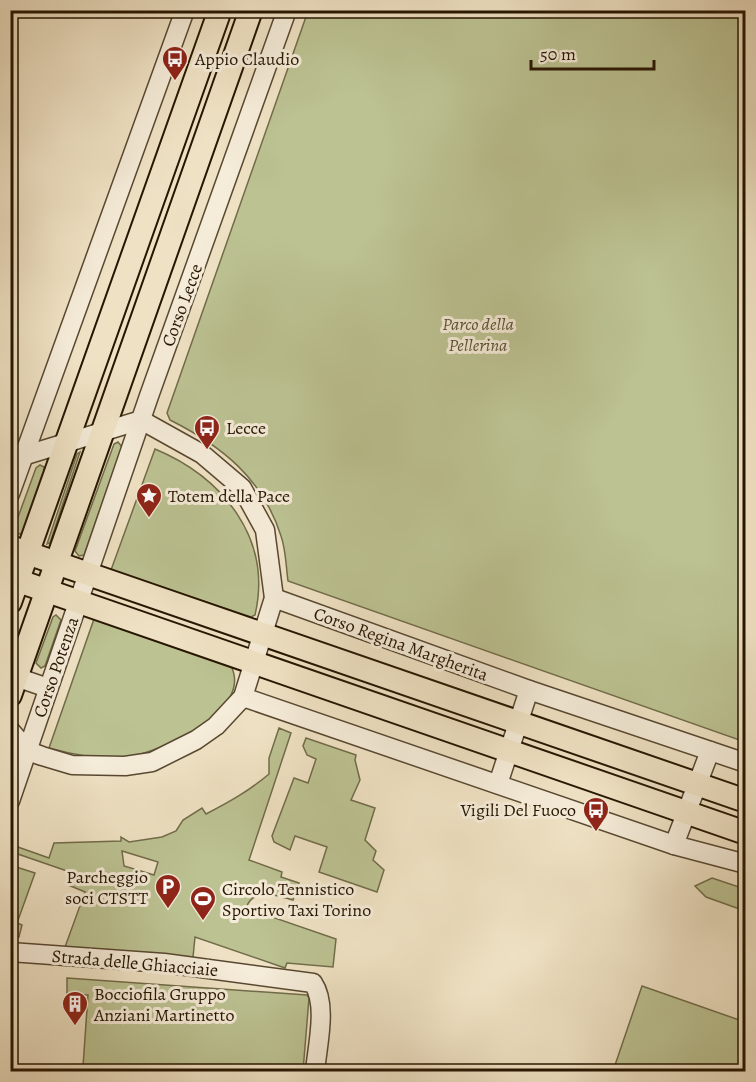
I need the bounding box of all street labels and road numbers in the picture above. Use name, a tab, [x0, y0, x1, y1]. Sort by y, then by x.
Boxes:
street label: Corso Lecce	[156, 260, 208, 350]
street label: Corso Regina Margherita	[310, 601, 492, 687]
street label: Corso Potenza	[28, 613, 85, 721]
street label: Strada delle Ghiacciaie	[51, 944, 219, 982]

